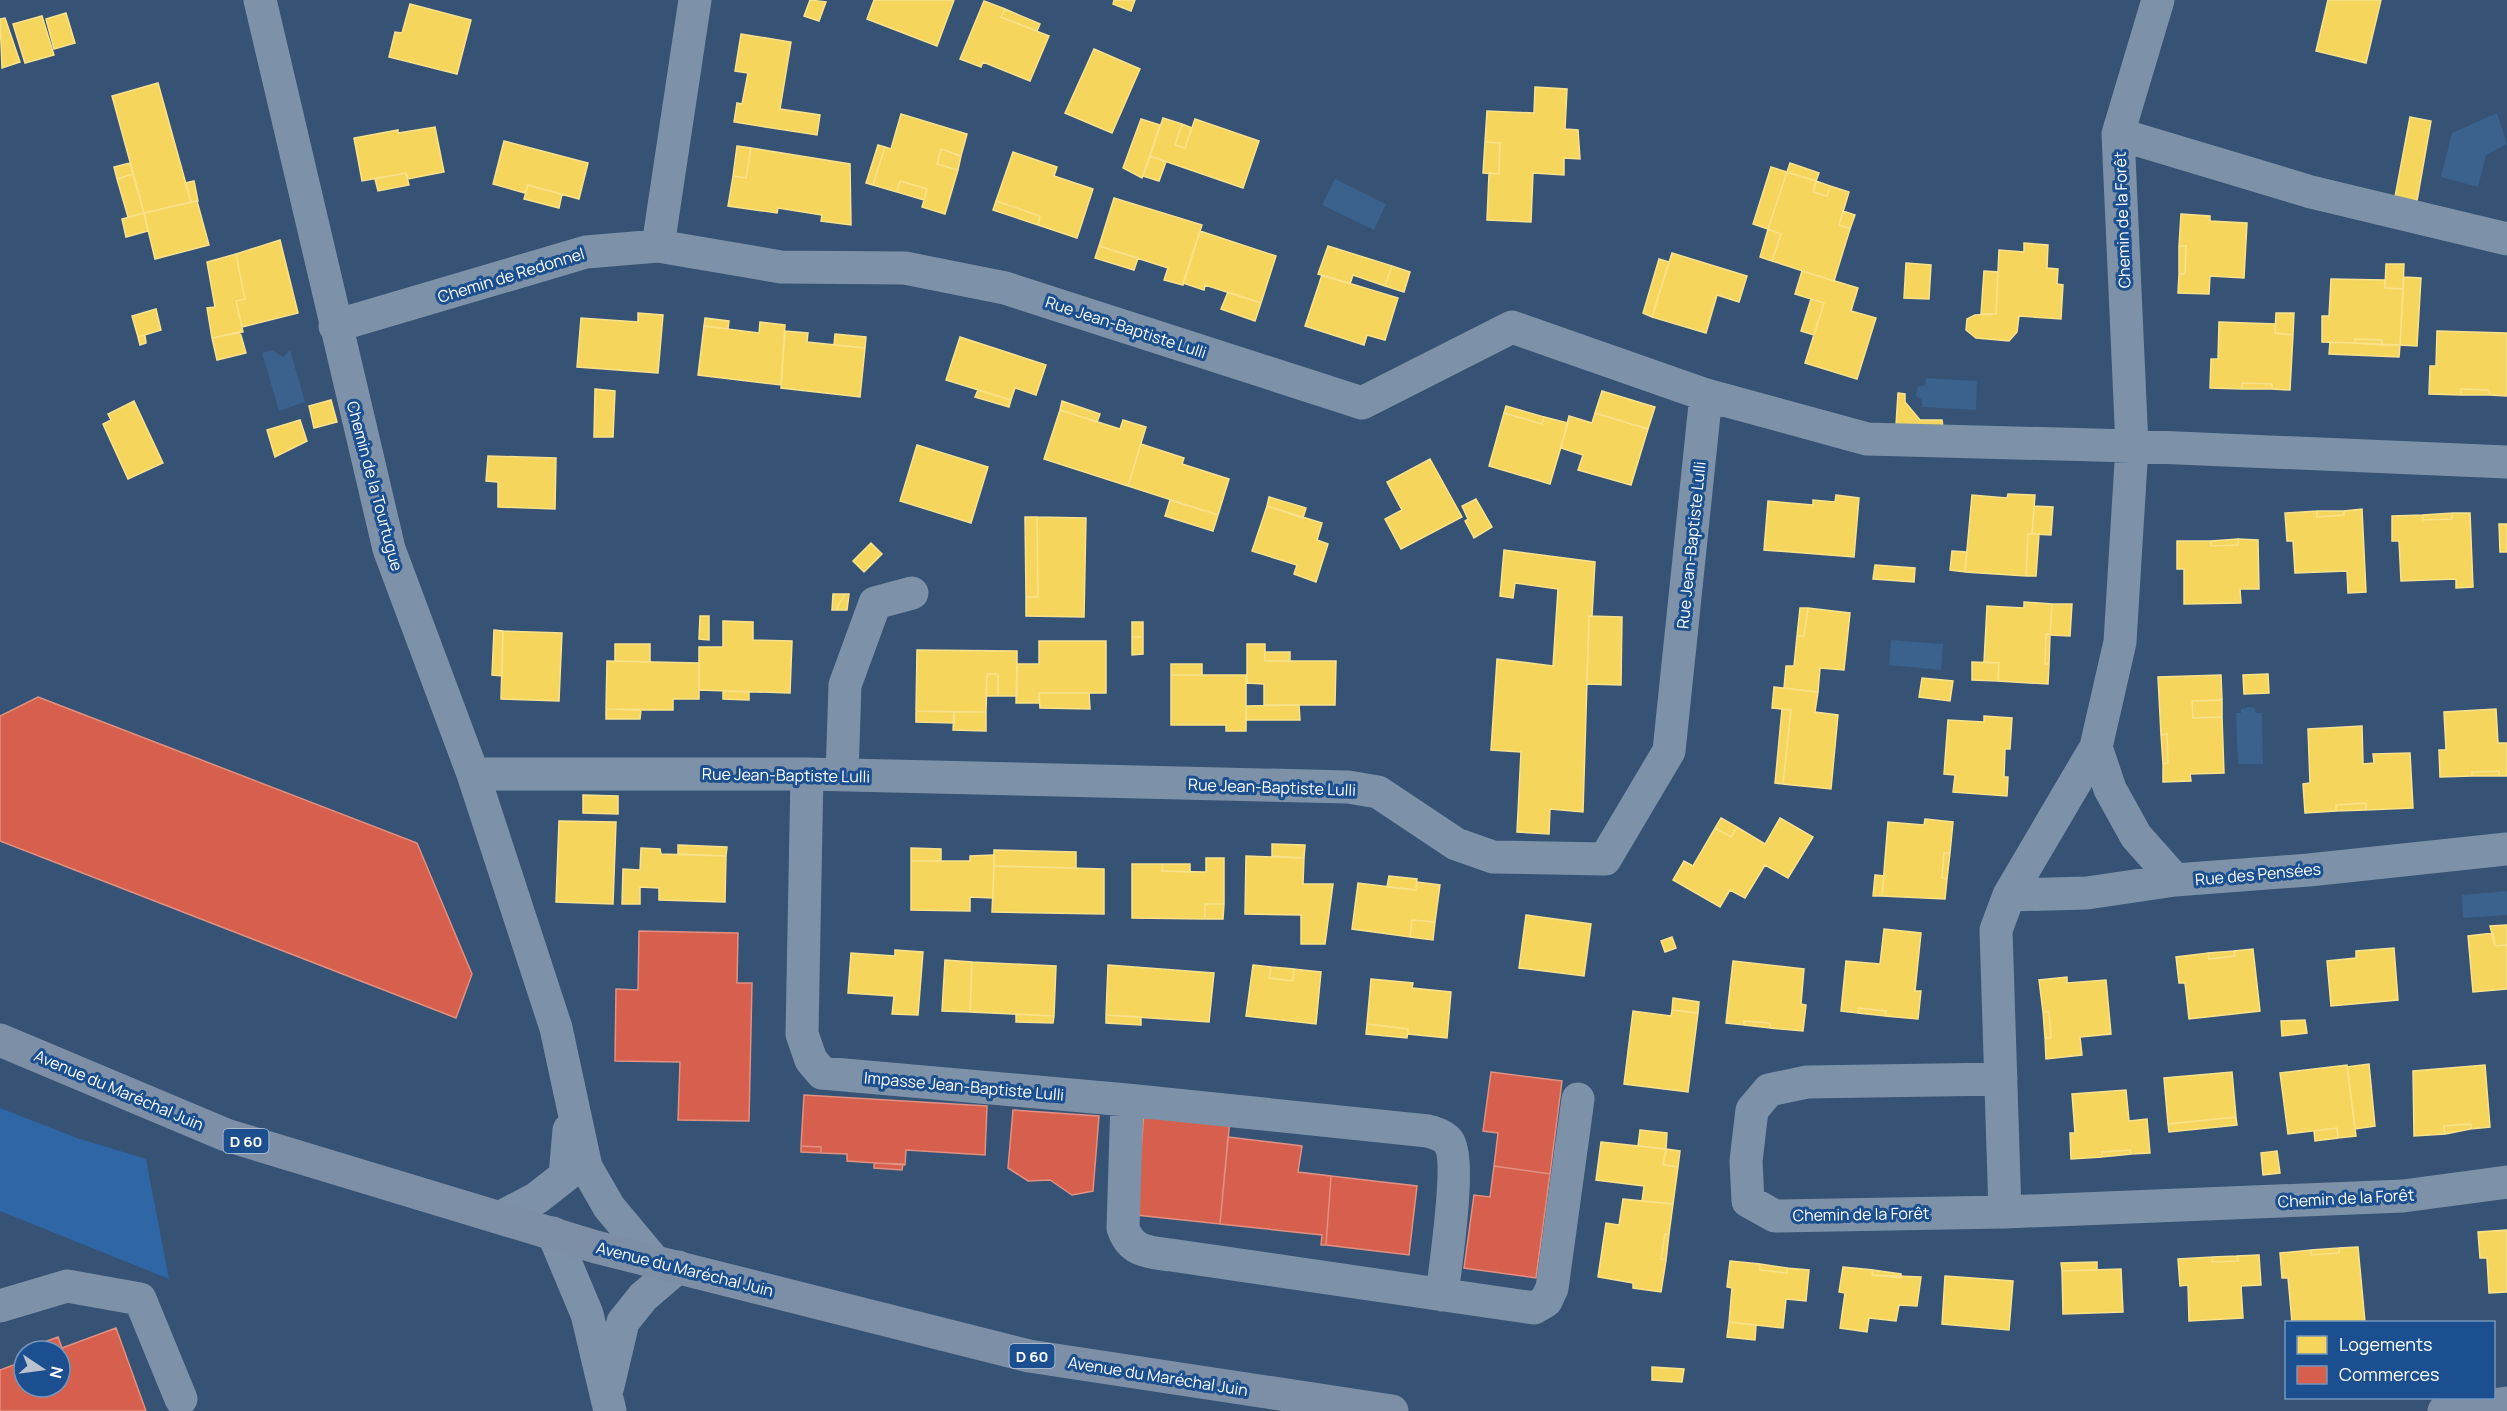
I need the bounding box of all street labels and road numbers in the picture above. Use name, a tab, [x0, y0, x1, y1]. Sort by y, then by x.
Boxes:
street label: Chemin de la Forêt	[2109, 151, 2135, 289]
street label: Chemin de Redonnel	[435, 242, 587, 308]
street label: Rue Jean-Baptiste Lulli	[1043, 291, 1209, 363]
street label: Chemin de la Tourtugue	[342, 399, 408, 573]
street label: Rue Jean-Baptiste Lulli	[1671, 460, 1711, 630]
street label: Rue Jean-Baptiste Lulli	[702, 763, 870, 787]
street label: Rue Jean-Baptiste Lulli	[1188, 773, 1356, 801]
street label: Rue des Pensées	[2194, 858, 2322, 890]
street label: Avenue du Maréchal Juin	[31, 1044, 207, 1136]
street label: Impasse Jean-Baptiste Lulli	[863, 1066, 1065, 1106]
road number: D 60	[224, 1129, 268, 1153]
street label: Chemin de la Forêt	[2277, 1183, 2415, 1213]
street label: Chemin de la Forêt	[1792, 1202, 1930, 1226]
street label: Avenue du Maréchal Juin	[594, 1236, 776, 1302]
road number: D 60	[1010, 1344, 1054, 1368]
street label: Avenue du Maréchal Juin	[1066, 1351, 1250, 1401]

